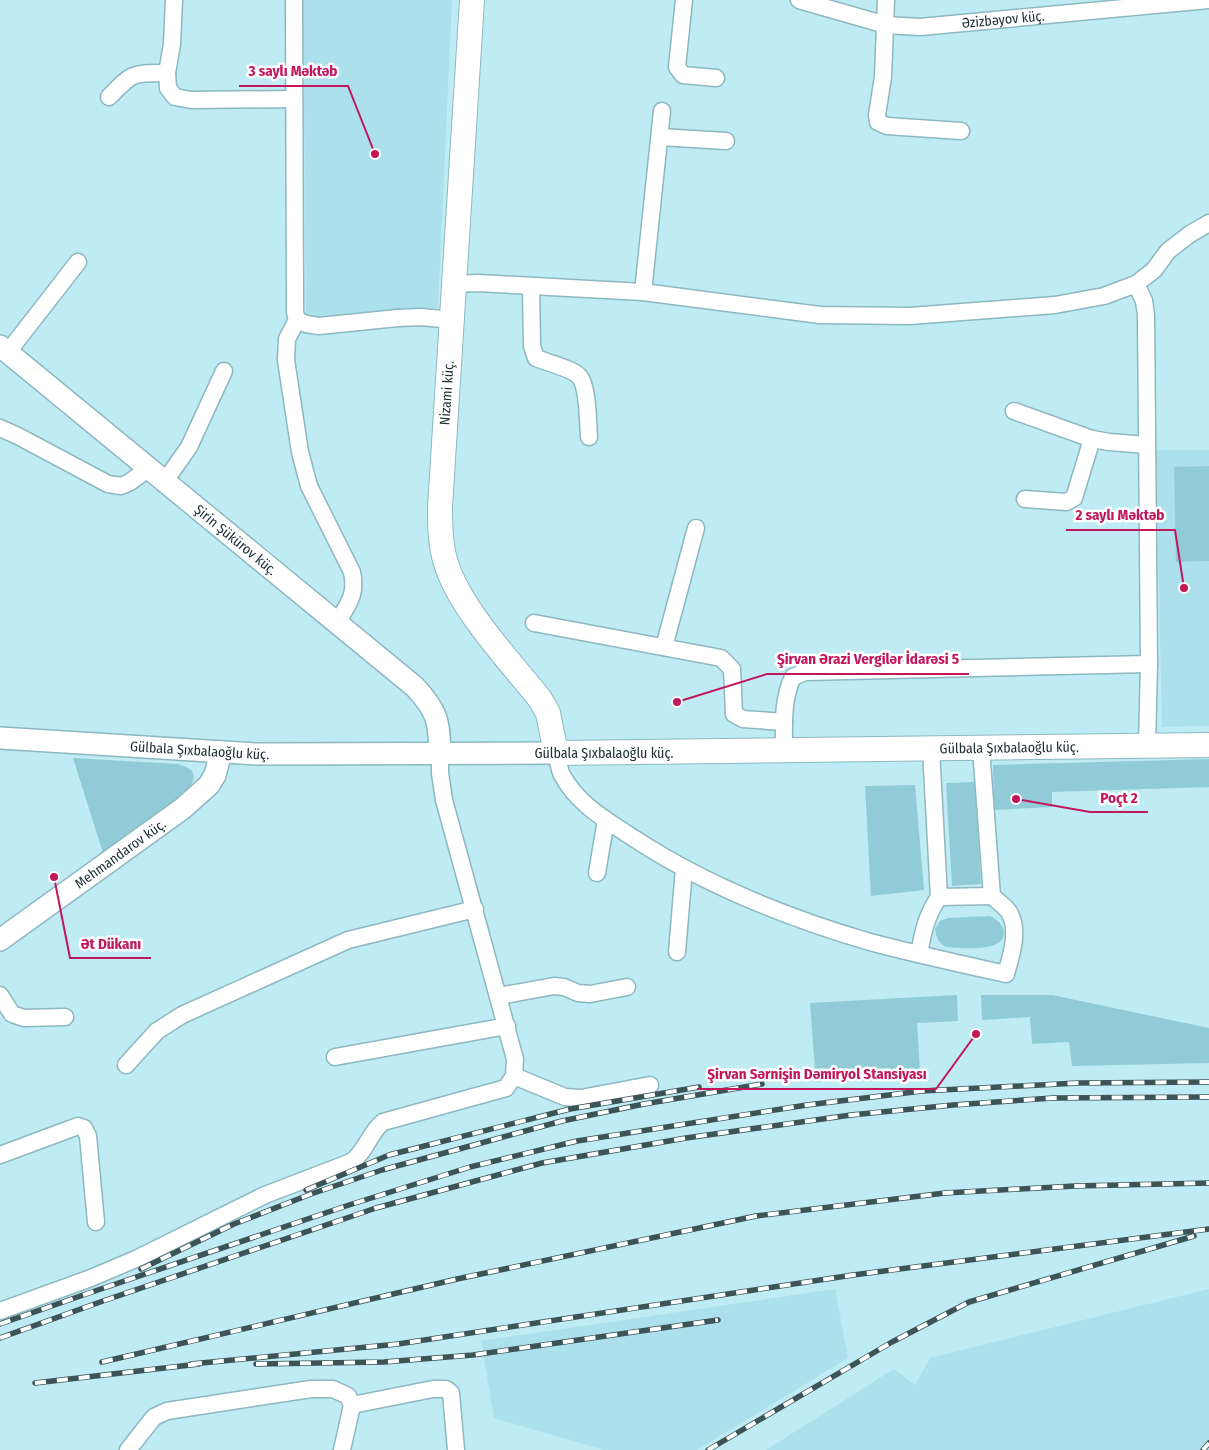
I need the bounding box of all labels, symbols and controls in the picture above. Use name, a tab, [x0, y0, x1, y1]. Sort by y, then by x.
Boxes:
street label: Əzizbəyov küç.	[961, 7, 1045, 32]
callout: 3 saylı Məktəb	[239, 56, 348, 86]
text: 3 saylı Məktəb	[247, 62, 338, 80]
street label: Nizami küç.	[436, 360, 458, 426]
callout: 2 saylı Məktəb	[1066, 500, 1175, 530]
street label: Şirin Şükürov küç.	[191, 501, 280, 579]
text: 2 saylı Məktəb	[1075, 506, 1164, 524]
callout: Şirvan Ərazi Vergilər İdarəsi 5	[767, 644, 969, 674]
text: Şirvan Ərazi Vergilər İdarəsi 5	[777, 650, 959, 669]
street label: Gülbala Şıxbalaoğlu küç.	[130, 738, 269, 763]
street label: Gülbala Şıxbalaoğlu küç.	[939, 738, 1079, 757]
street label: Gülbala Şıxbalaoğlu küç.	[534, 745, 674, 762]
callout: Poçt 2	[1090, 782, 1148, 812]
text: Poçt 2	[1100, 789, 1138, 808]
street label: Mehmandarov küç.	[71, 815, 169, 892]
callout: Ət Dükanı	[70, 928, 151, 958]
text: Ət Dükanı	[81, 935, 141, 953]
callout: Şirvan Sərnişin Dəmiryol Stansiyası	[697, 1059, 936, 1089]
text: Şirvan Sərnişin Dəmiryol Stansiyası	[707, 1065, 927, 1084]

